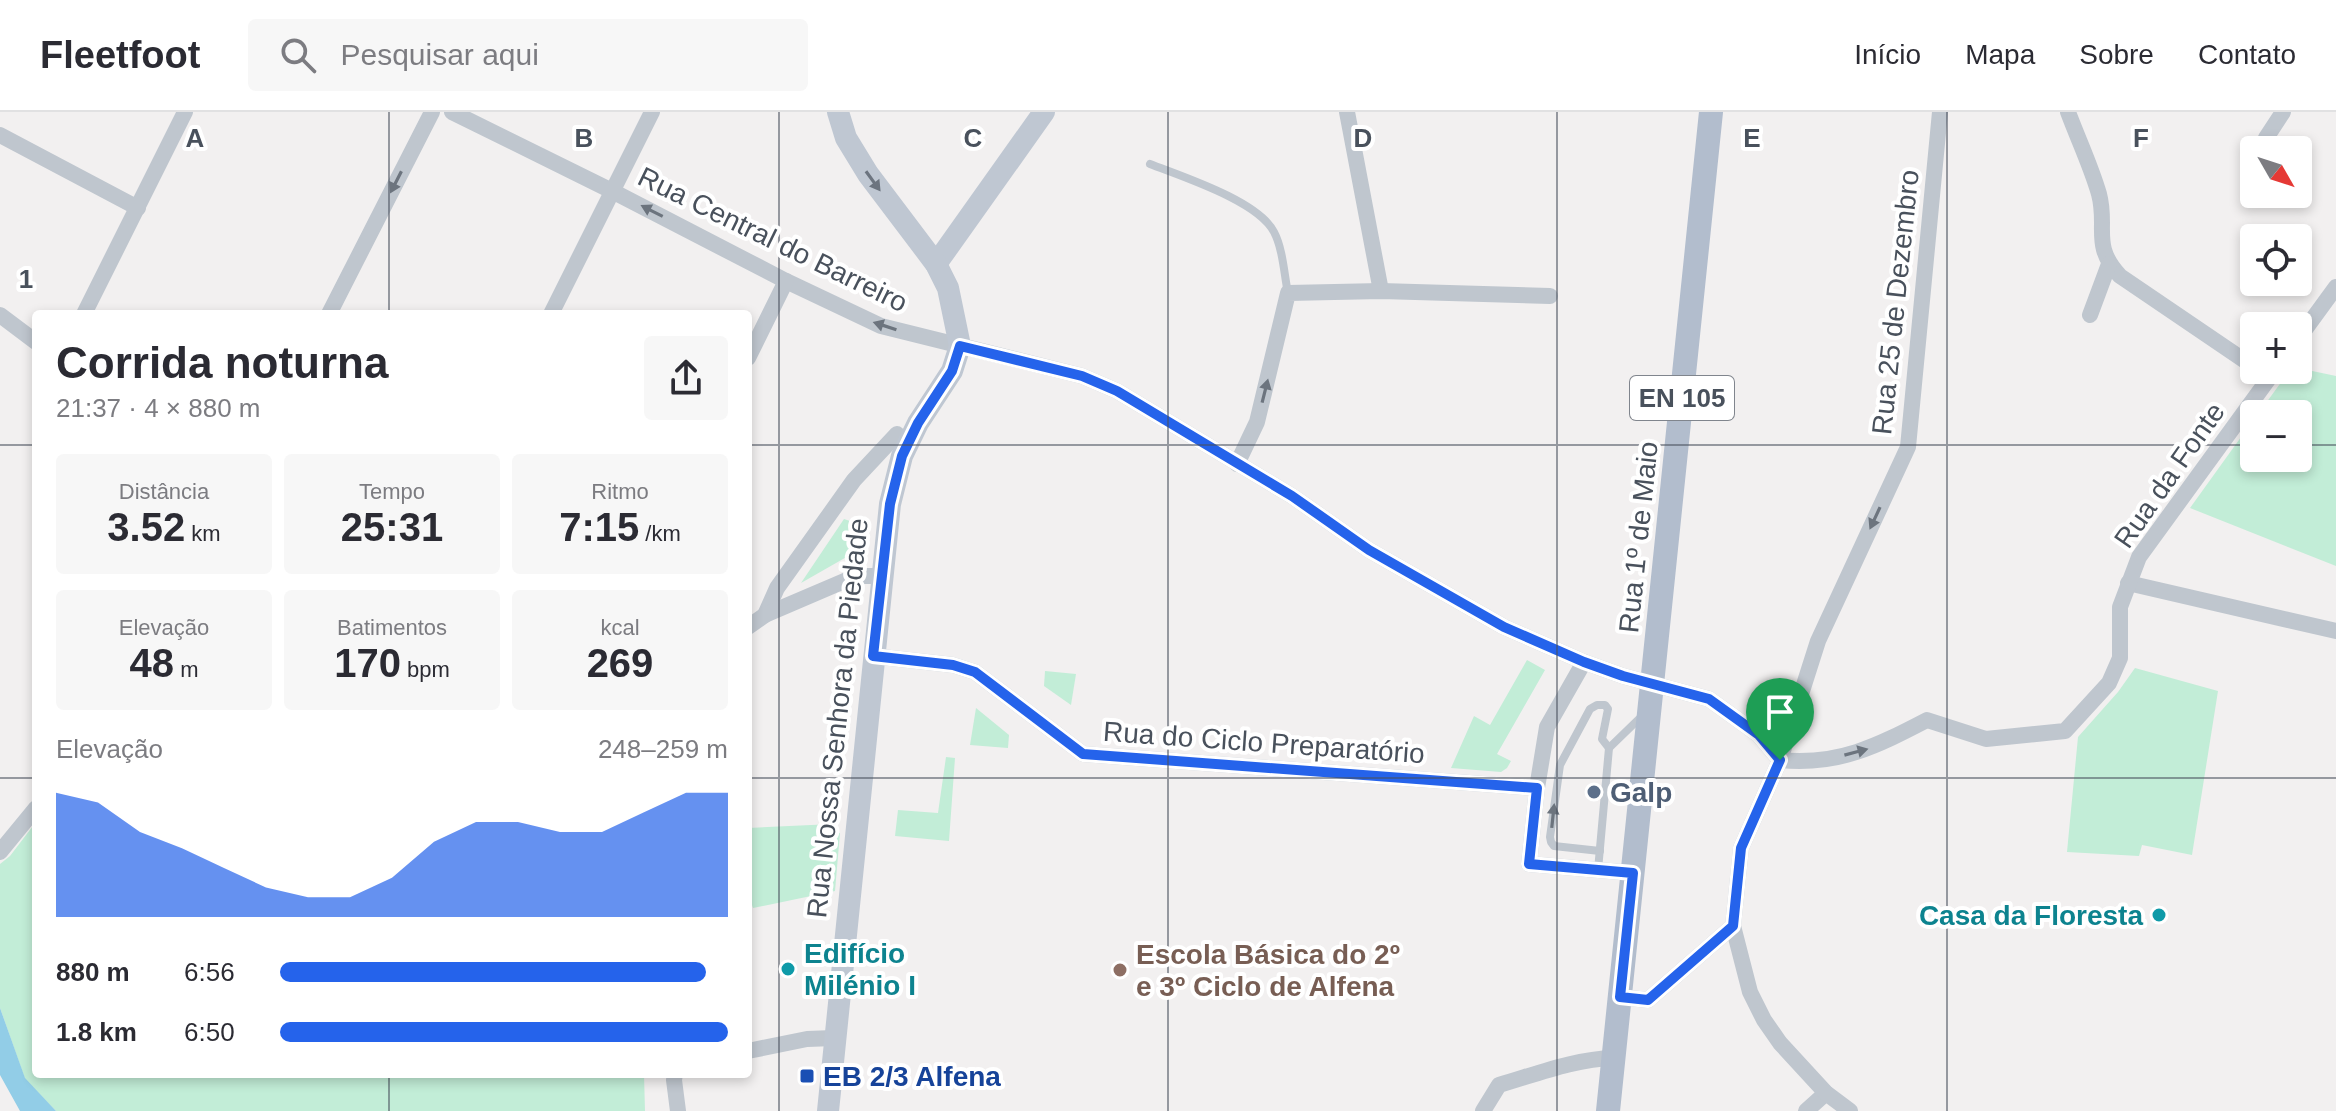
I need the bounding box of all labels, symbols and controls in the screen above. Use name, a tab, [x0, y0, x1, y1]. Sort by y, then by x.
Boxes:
search box	[248, 19, 808, 91]
icon: search	[276, 33, 320, 77]
text: Fleetfoot	[40, 34, 200, 76]
text: Pesquisar aqui	[340, 38, 539, 71]
text: Início	[1854, 39, 1921, 70]
text: Mapa	[1965, 39, 2035, 70]
text: Sobre	[2079, 39, 2154, 70]
text: Contato	[2198, 39, 2296, 70]
text: A	[186, 123, 205, 153]
text: B	[575, 123, 593, 153]
text: C	[964, 123, 983, 153]
text: D	[1354, 123, 1372, 153]
text: E	[1743, 123, 1761, 153]
text: F	[2133, 123, 2149, 153]
north arrow	[2240, 136, 2312, 208]
map controls	[2240, 136, 2312, 472]
street label: Rua Central do Barreiro	[633, 161, 912, 318]
street label: Rua 25 de Dezembro	[1866, 168, 1925, 436]
one-way arrow	[390, 170, 403, 193]
one-way arrow	[865, 171, 880, 192]
one-way arrow	[640, 205, 663, 218]
button: locate	[2240, 224, 2312, 296]
text: 1	[19, 264, 33, 294]
button: +	[2240, 312, 2312, 384]
one-way arrow	[872, 320, 896, 332]
button: share	[644, 336, 728, 420]
text: Corrida noturna	[56, 338, 388, 387]
road number: EN 105	[1630, 376, 1734, 420]
one-way arrow	[1259, 378, 1271, 403]
text: 21:37 · 4 × 880 m	[56, 393, 261, 423]
street label: Rua da Fonte	[2108, 397, 2231, 554]
button: −	[2240, 400, 2312, 472]
street label: Rua 1º de Maio	[1613, 440, 1664, 634]
text: Distância	[119, 479, 209, 504]
text: Tempo	[359, 479, 425, 504]
text: Ritmo	[591, 479, 649, 504]
text: 3.52	[107, 505, 185, 549]
text: 25:31	[341, 505, 443, 549]
text: 7:15	[559, 505, 639, 549]
one-way arrow	[1868, 506, 1882, 530]
street label: Rua Nossa Senhora da Piedade	[801, 517, 874, 919]
text: km	[185, 521, 221, 546]
text: /km	[639, 521, 681, 546]
text: Elevação	[119, 615, 209, 640]
text: Batimentos	[337, 615, 447, 640]
text: kcal	[600, 615, 640, 640]
text: 48	[130, 641, 174, 685]
text: 170	[334, 641, 401, 685]
text: 269	[587, 641, 653, 685]
text: m	[174, 657, 198, 682]
text: bpm	[401, 657, 450, 682]
pin	[1746, 678, 1814, 760]
icon: arrive	[1758, 690, 1802, 734]
street label: Rua do Ciclo Preparatório	[1102, 716, 1426, 769]
text: Elevação	[56, 734, 163, 764]
text: 248–259 m	[598, 734, 728, 764]
one-way arrow	[1844, 745, 1869, 757]
place label: Galp	[1610, 777, 1672, 808]
marker: Galp	[1585, 783, 1603, 801]
one-way arrow	[1546, 803, 1559, 828]
place label: Casa da Floresta	[1919, 900, 2143, 931]
marker: Casa da Floresta	[2150, 906, 2168, 924]
place label: Edifício Milénio I	[804, 938, 916, 1001]
place label: Escola Básica do 2º e 3º Ciclo de Alfena	[1136, 939, 1400, 1002]
text: 880 m	[56, 957, 130, 987]
text: 6:56	[184, 957, 235, 987]
marker: Edifício Milénio I	[779, 960, 797, 978]
marker: Escola Básica do 2º e 3º Ciclo de Alfena	[1111, 961, 1129, 979]
text: 1.8 km	[56, 1017, 137, 1047]
text: 6:50	[184, 1017, 235, 1047]
place label: EB 2/3 Alfena	[823, 1061, 1001, 1092]
marker: EB 2/3 Alfena	[798, 1067, 816, 1085]

